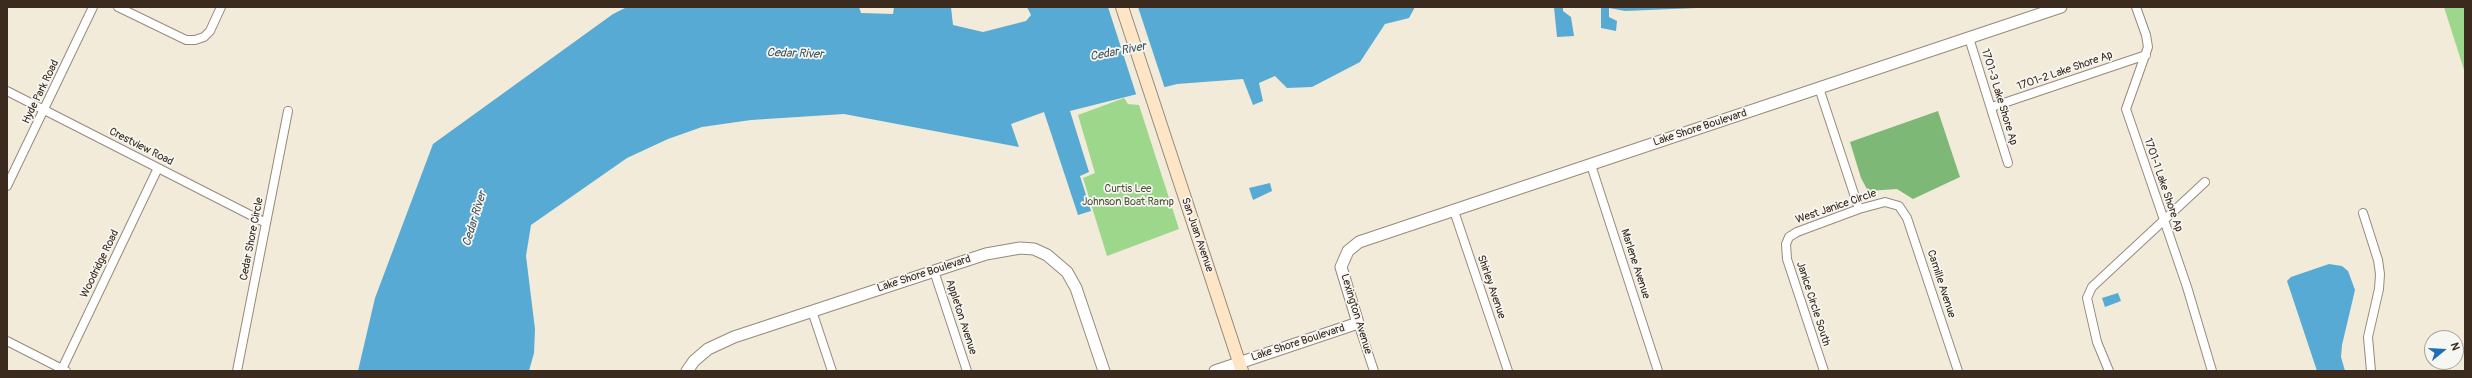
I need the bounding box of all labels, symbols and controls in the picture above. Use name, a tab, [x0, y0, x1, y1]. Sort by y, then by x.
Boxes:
water label: Cedar River	[1089, 40, 1147, 64]
water label: Cedar River	[766, 46, 824, 62]
street label: 1701-3 Lake Shore Ap	[1978, 47, 2020, 147]
street label: 1701-2 Lake Shore Ap	[2015, 48, 2115, 94]
street label: Hyde Park Road	[20, 58, 62, 126]
street label: Lake Shore Boulevard	[1652, 107, 1748, 149]
street label: Crestview Road	[107, 125, 175, 169]
street label: 1701-1 Lake Shore Ap	[2141, 136, 2185, 234]
park label: Curtis Lee Johnson Boat Ramp	[1082, 182, 1174, 208]
street label: West Janice Circle	[1794, 187, 1878, 227]
water label: Cedar River	[460, 190, 490, 248]
street label: Cedar Shore Circle	[237, 196, 267, 282]
street label: San Juan Avenue	[1178, 196, 1216, 274]
street label: Marlene Avenue	[1618, 227, 1652, 301]
street label: Woodridge Road	[78, 228, 122, 300]
street label: Camille Avenue	[1924, 248, 1958, 320]
street label: Lake Shore Boulevard	[876, 253, 972, 295]
street label: Shirley Avenue	[1474, 253, 1508, 321]
street label: Janice Circle South	[1793, 260, 1833, 348]
street label: Lexington Avenue	[1337, 272, 1375, 356]
street label: Appleton Avenue	[943, 278, 979, 356]
street label: Lake Shore Boulevard	[1250, 322, 1346, 364]
north arrow	[2424, 330, 2464, 370]
text: N	[2448, 341, 2462, 352]

